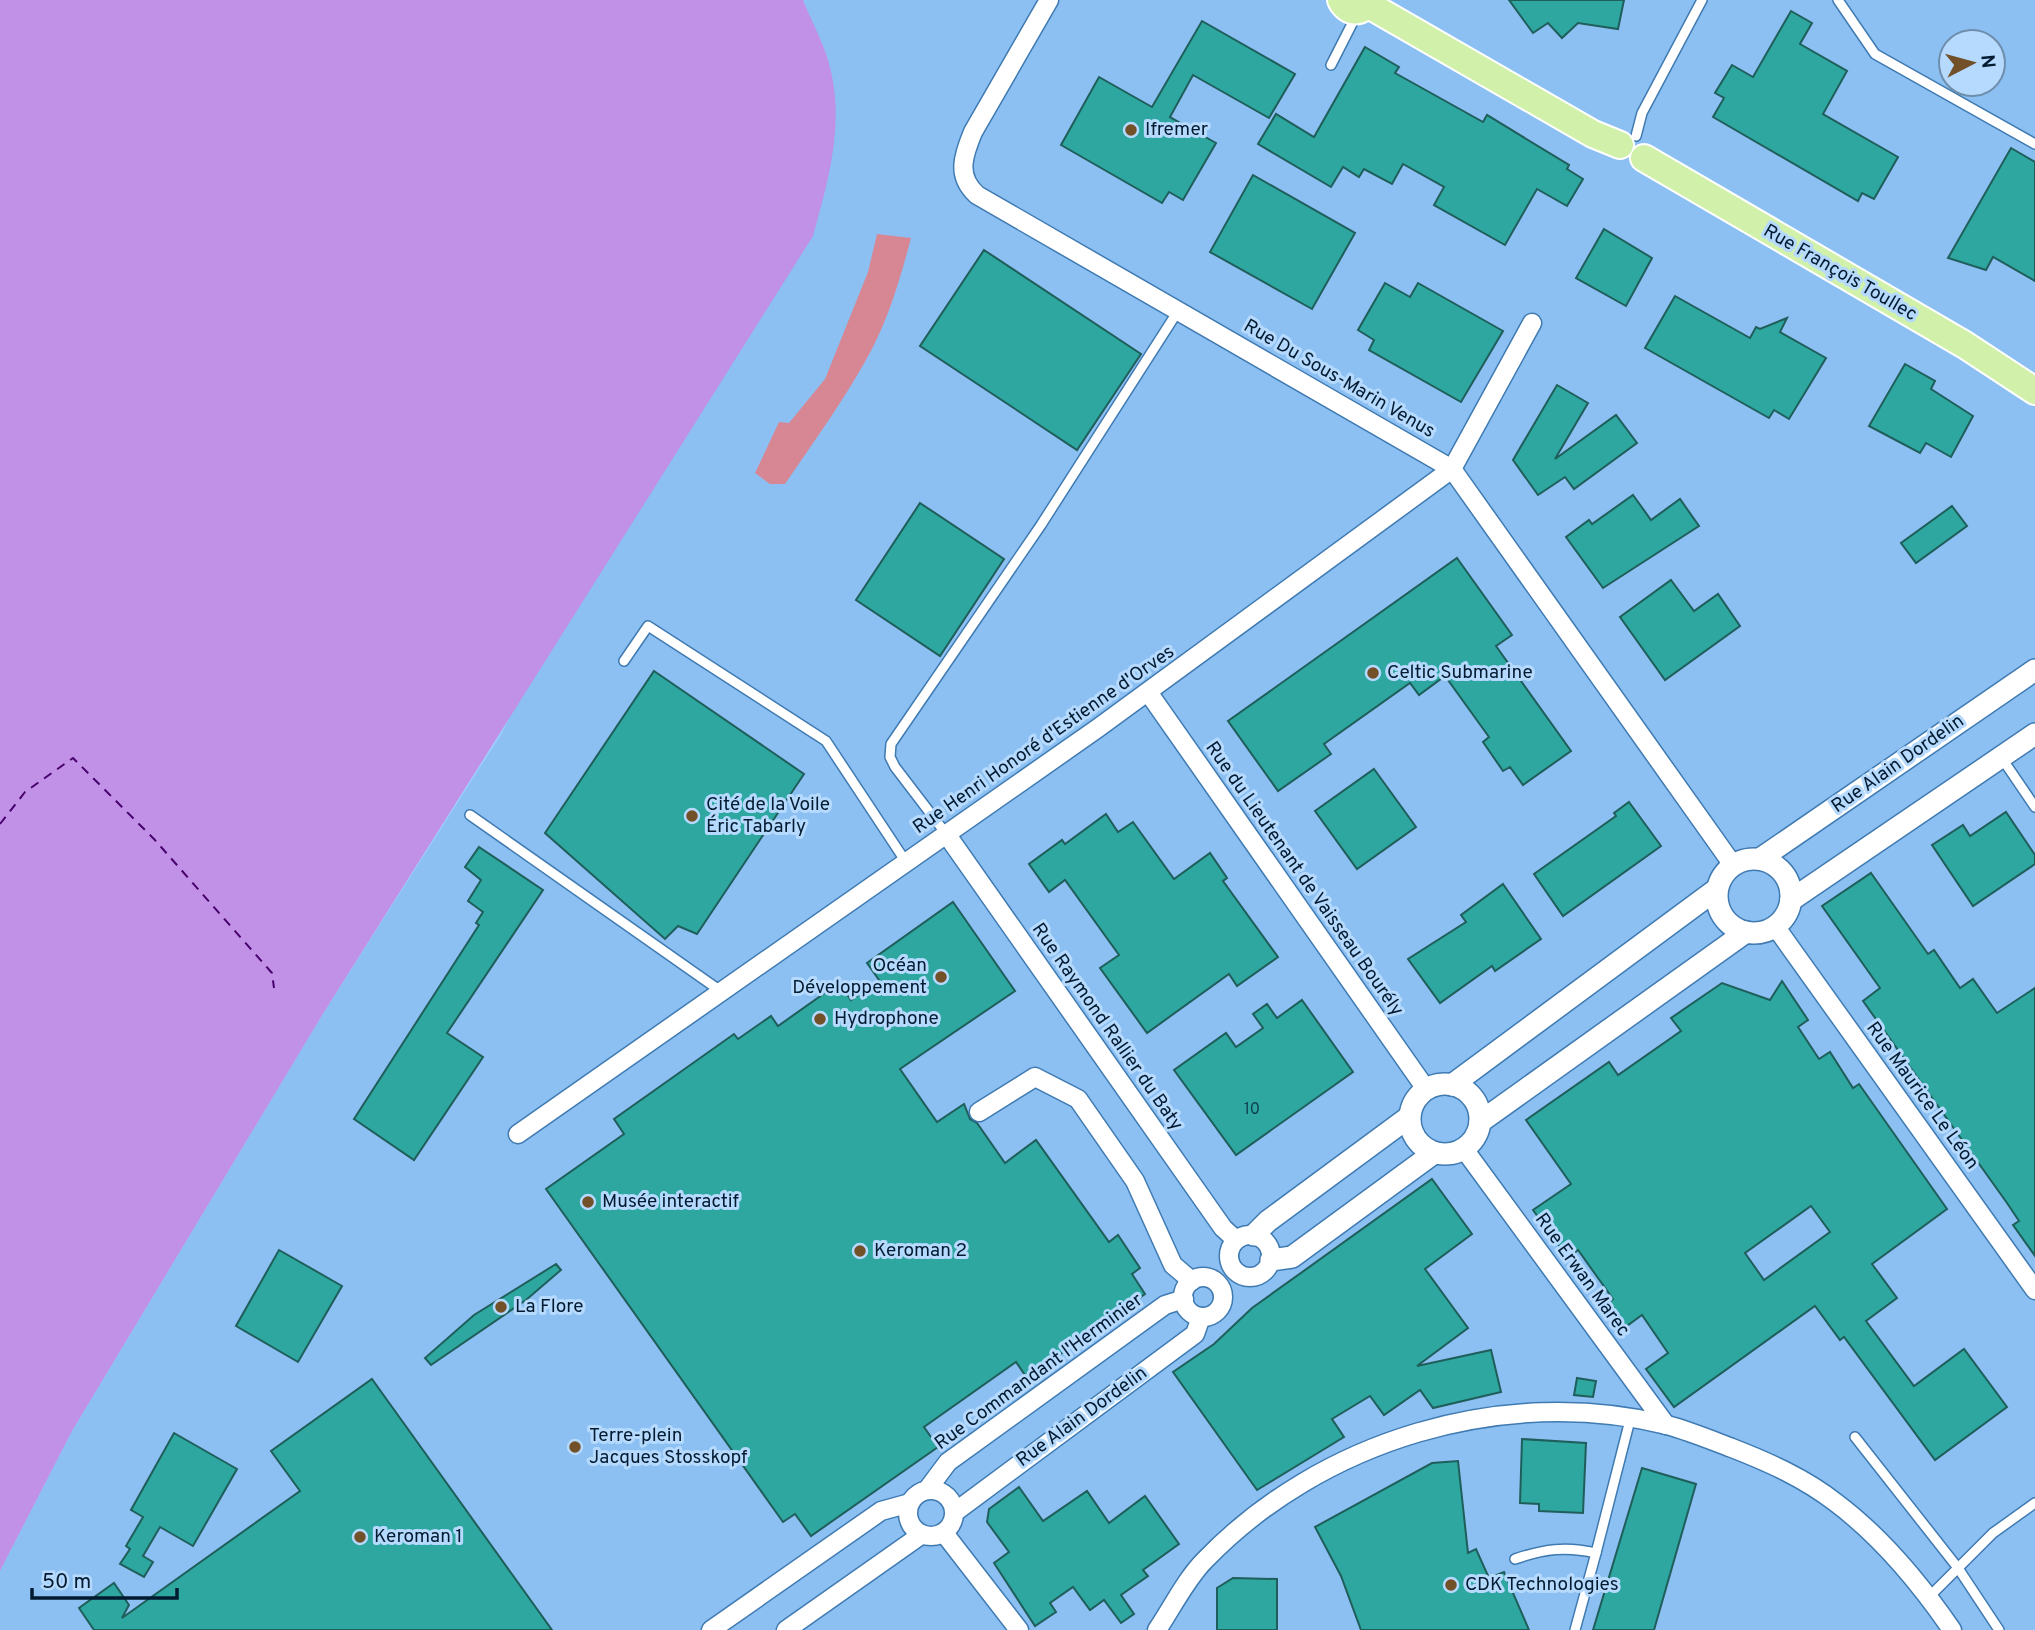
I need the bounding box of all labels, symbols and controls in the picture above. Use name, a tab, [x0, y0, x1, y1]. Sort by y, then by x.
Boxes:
north arrow	[1937, 28, 2007, 98]
text: N	[1974, 53, 2000, 69]
place label: Ifremer	[1145, 118, 1209, 142]
marker: Ifremer	[1123, 122, 1139, 138]
street label: Rue François Toullec	[1759, 219, 1921, 327]
street label: Rue Du Sous-Marin Venus	[1239, 314, 1439, 444]
street label: Rue Henri Honoré d'Estienne d'Orves	[909, 640, 1179, 840]
place label: Celtic Submarine	[1387, 661, 1533, 685]
marker: Celtic Submarine	[1365, 665, 1381, 681]
street label: Rue Alain Dordelin	[1827, 709, 1969, 819]
street label: Rue du Lieutenant de Vaisseau Bourély	[1200, 737, 1408, 1021]
place label: Cité de la Voile Éric Tabarly	[706, 793, 830, 839]
marker: Cité de la Voile Éric Tabarly	[684, 808, 700, 824]
street label: Rue Raymond Rallier du Baty	[1026, 919, 1188, 1135]
place label: Océan Développement	[792, 954, 927, 1000]
marker: Océan Développement	[933, 969, 949, 985]
place label: Hydrophone	[834, 1007, 939, 1031]
marker: Hydrophone	[812, 1011, 828, 1027]
street label: Rue Maurice Le Léon	[1860, 1017, 1984, 1175]
house number: 10	[1244, 1100, 1260, 1120]
place label: Musée interactif	[602, 1190, 739, 1214]
marker: Musée interactif	[580, 1194, 596, 1210]
street label: Rue Erwan Marec	[1529, 1208, 1635, 1342]
place label: Keroman 2	[874, 1239, 967, 1263]
marker: Keroman 2	[852, 1243, 868, 1259]
street label: Rue Commandant l'Herminier	[930, 1288, 1148, 1456]
place label: La Flore	[515, 1295, 583, 1319]
marker: La Flore	[493, 1299, 509, 1315]
street label: Rue Alain Dordelin	[1012, 1361, 1152, 1473]
place label: Terre-plein Jacques Stosskopf	[589, 1424, 748, 1470]
marker: Terre-plein Jacques Stosskopf	[567, 1439, 583, 1455]
place label: Keroman 1	[374, 1525, 463, 1549]
marker: Keroman 1	[352, 1529, 368, 1545]
scale bar	[32, 1556, 177, 1600]
text: 50 m	[42, 1569, 91, 1596]
place label: CDK Technologies	[1465, 1573, 1619, 1597]
marker: CDK Technologies	[1443, 1577, 1459, 1593]

